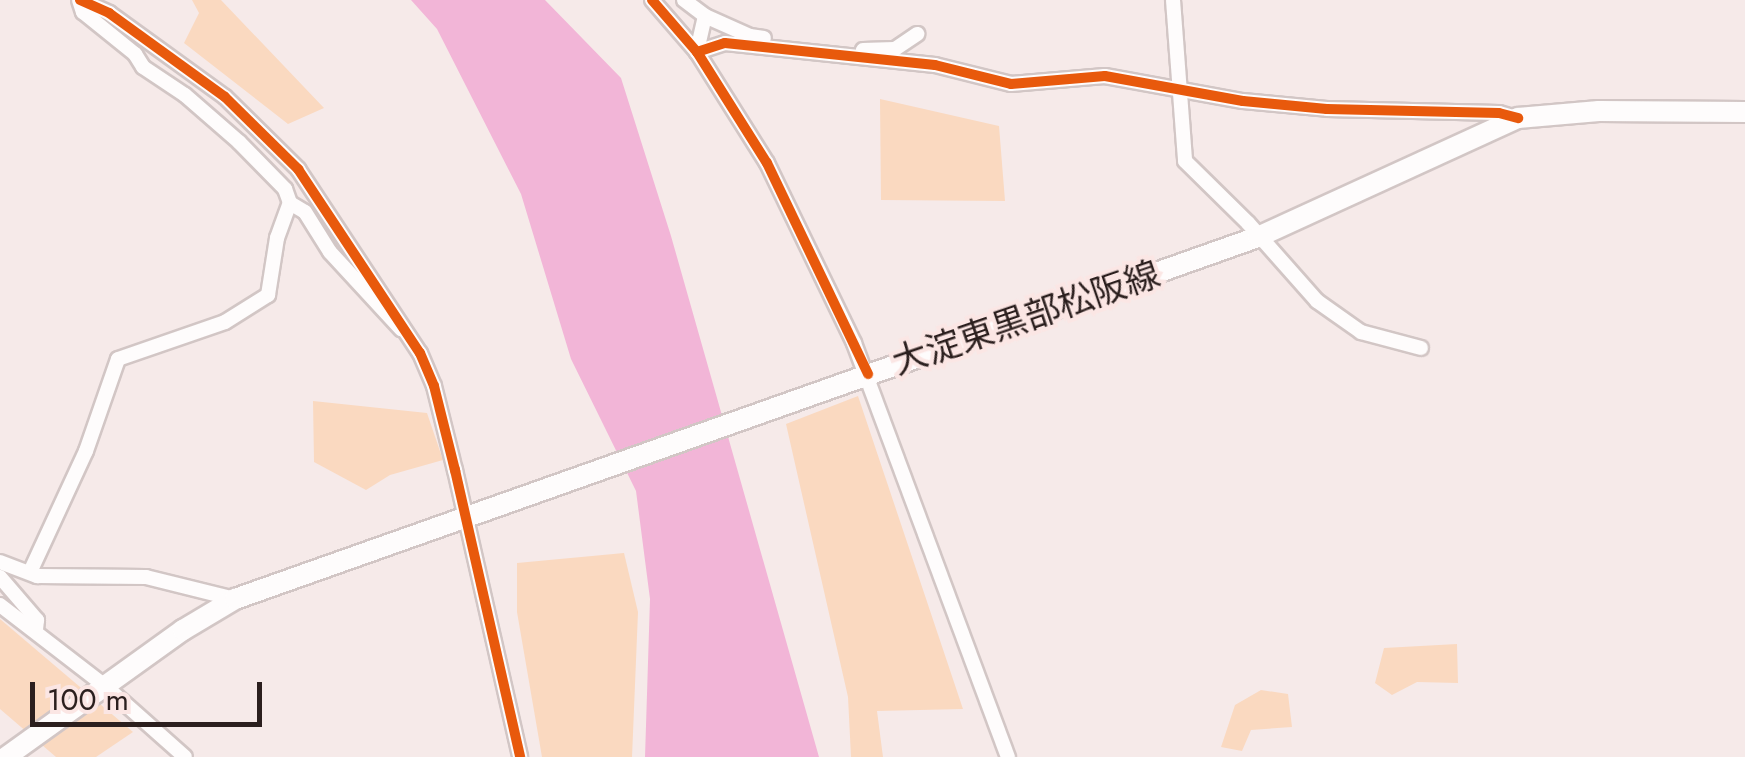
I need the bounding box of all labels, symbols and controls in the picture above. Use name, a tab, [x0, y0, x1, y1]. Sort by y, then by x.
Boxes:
street label: 大淀東黒部松阪線	[887, 253, 1165, 383]
scale bar	[35, 662, 268, 724]
text: 100 m	[47, 678, 129, 721]

